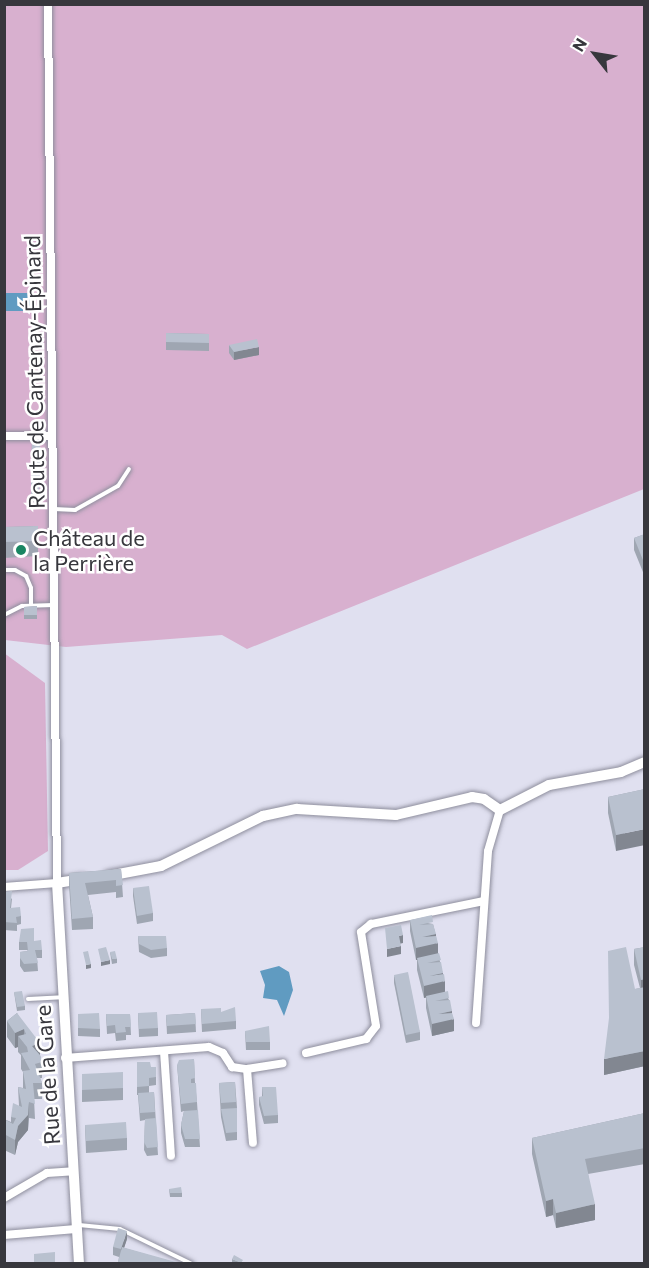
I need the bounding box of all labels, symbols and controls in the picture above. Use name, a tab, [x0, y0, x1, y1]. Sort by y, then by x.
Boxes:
north arrow	[565, 24, 625, 84]
text: N	[568, 34, 590, 55]
street label: Route de Cantenay-Épinard	[18, 235, 50, 509]
place label: Château de la Perrière	[33, 524, 145, 576]
marker: Château de la Perrière	[14, 543, 28, 557]
street label: Rue de la Gare	[29, 1004, 65, 1146]

